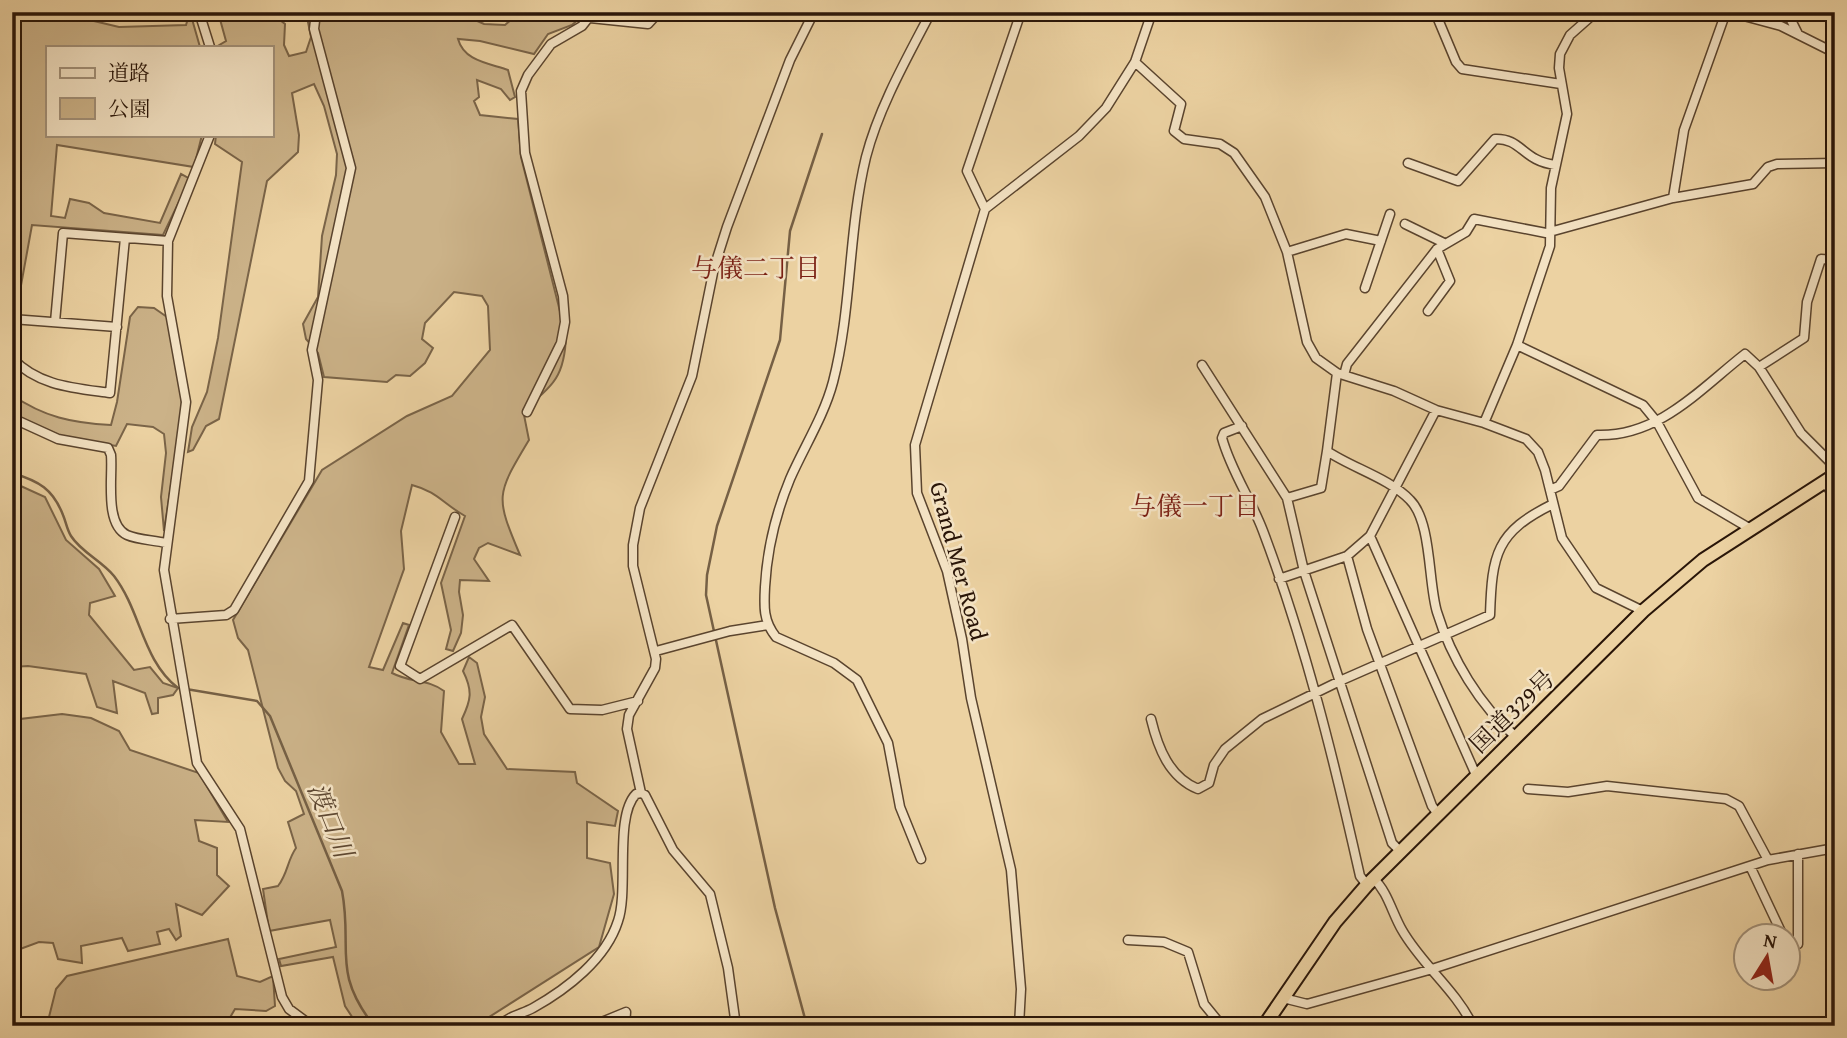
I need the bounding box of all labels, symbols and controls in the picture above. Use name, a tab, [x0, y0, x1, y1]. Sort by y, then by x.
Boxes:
legend	[46, 46, 273, 136]
text: 道路	[108, 57, 150, 88]
text: 公園	[108, 93, 150, 124]
district label: 与儀二丁目	[691, 248, 821, 287]
street label: Grand Mer Road	[921, 478, 997, 644]
district label: 与儀一丁目	[1130, 486, 1260, 525]
street label: 国道329号	[1461, 661, 1563, 761]
water label: 渡口川	[298, 777, 365, 866]
north arrow	[1731, 922, 1801, 992]
text: N	[1761, 925, 1779, 955]

